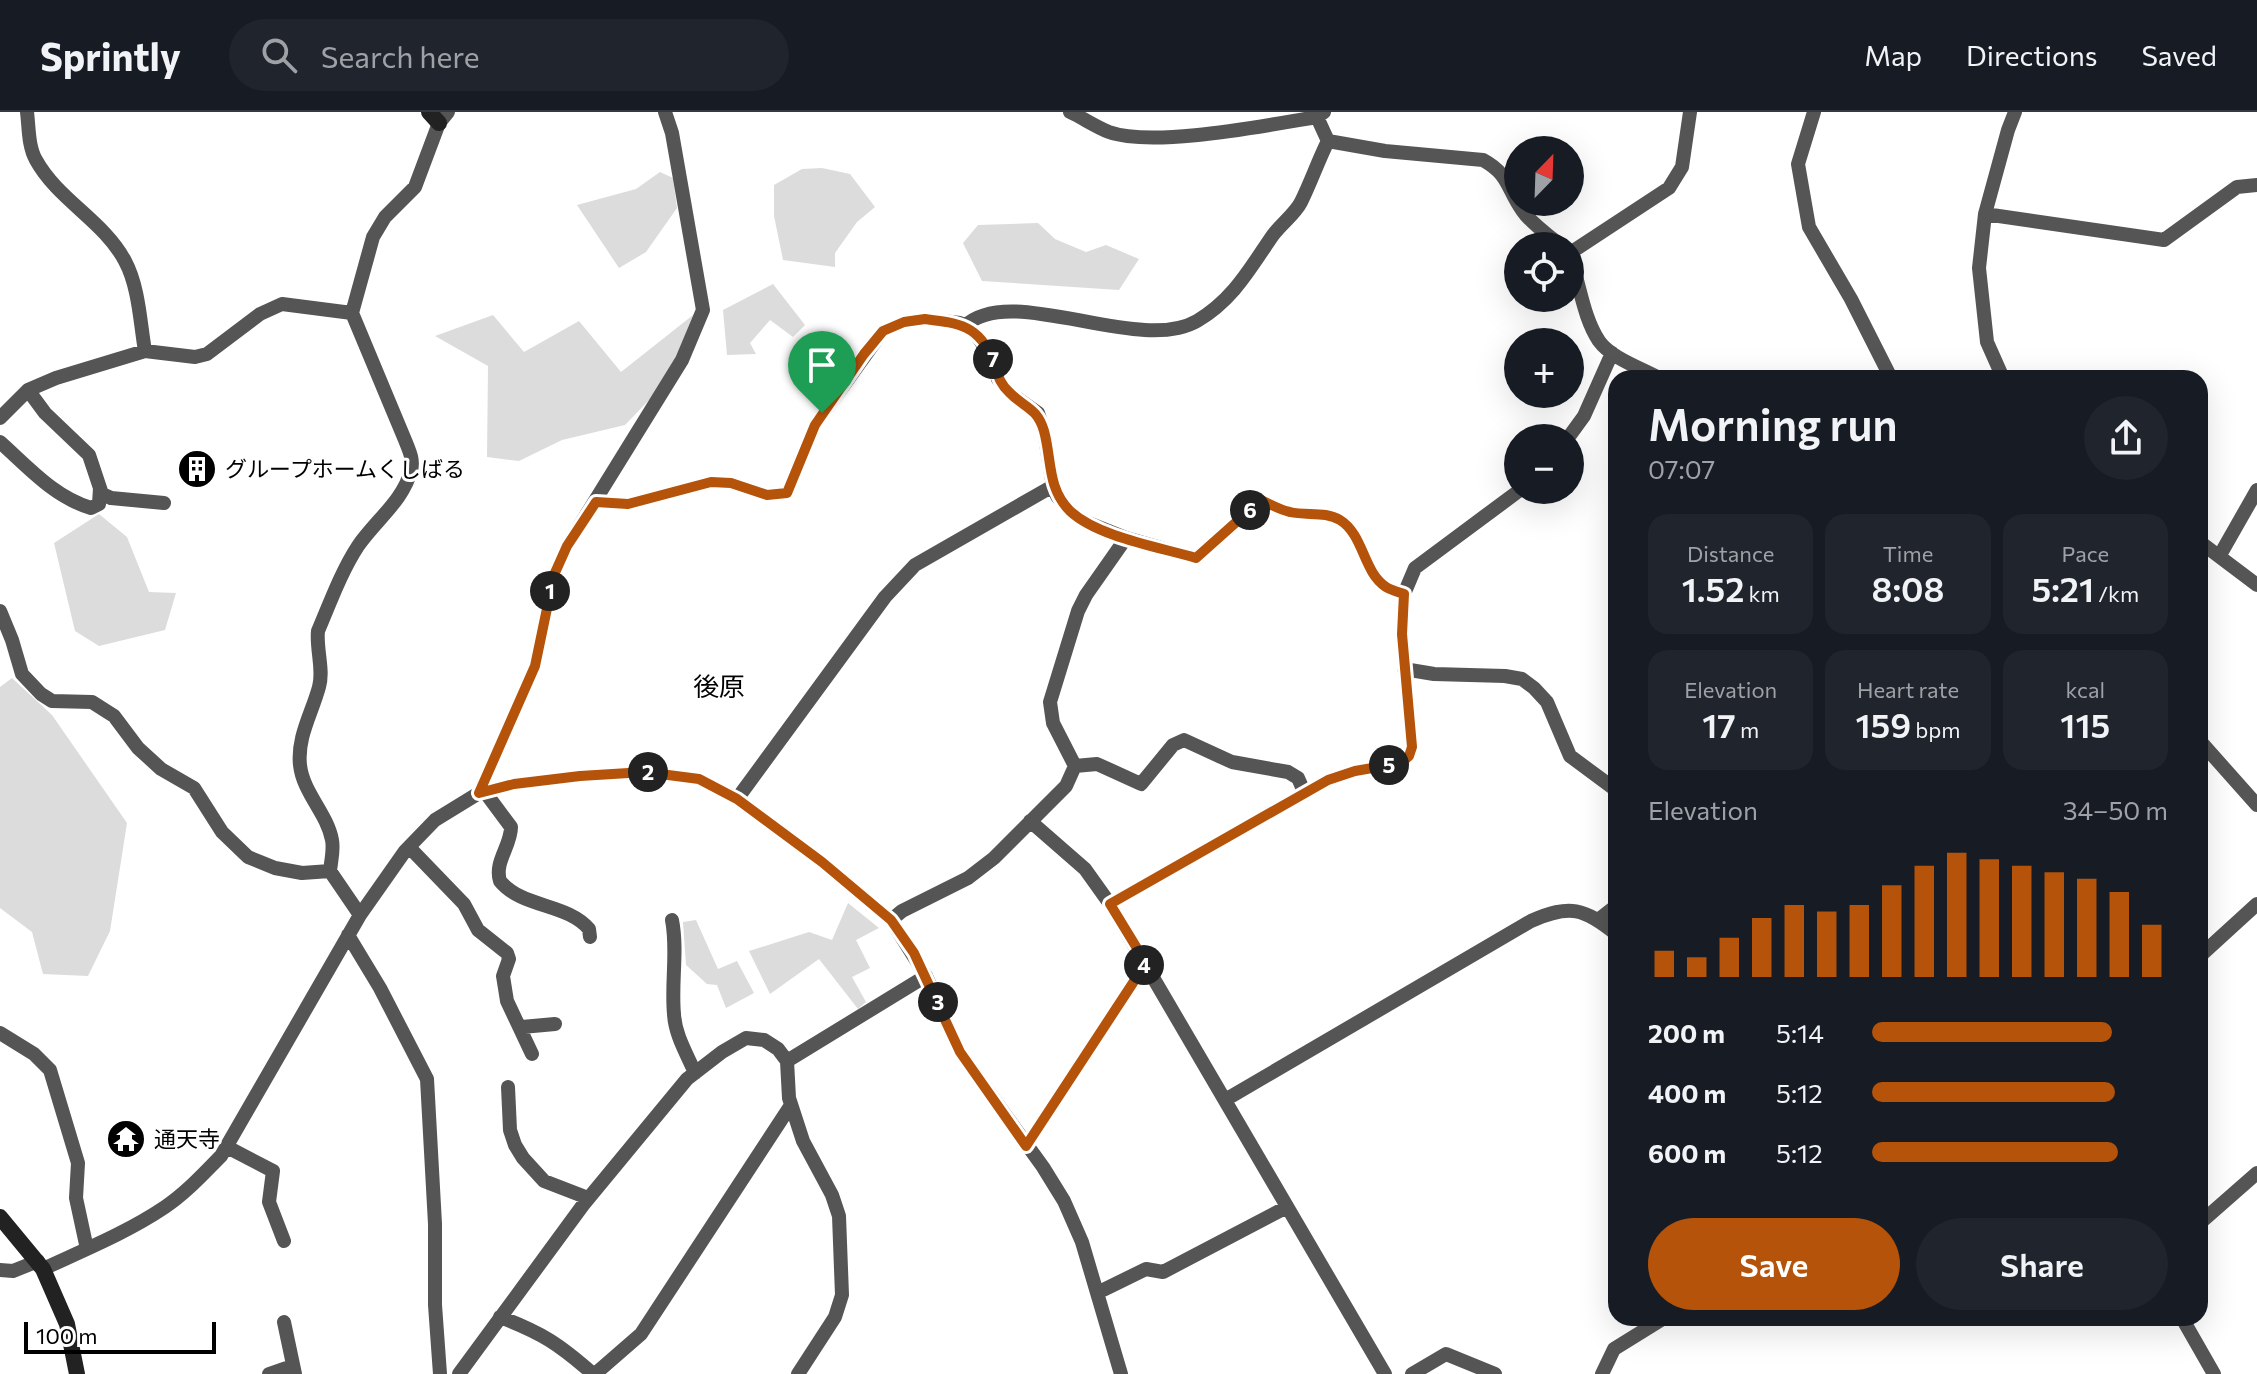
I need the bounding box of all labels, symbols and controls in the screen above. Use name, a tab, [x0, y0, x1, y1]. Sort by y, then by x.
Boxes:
search box	[229, 19, 789, 91]
text: Sprintly	[40, 32, 181, 79]
icon: search	[257, 33, 301, 77]
text: Search here	[321, 37, 480, 74]
text: Map	[1864, 38, 1922, 72]
text: Directions	[1966, 38, 2097, 72]
text: Saved	[2141, 38, 2217, 72]
north arrow	[1504, 136, 1584, 216]
map controls	[1504, 136, 1584, 504]
button: locate	[1504, 232, 1584, 312]
button: +	[1504, 328, 1584, 408]
pin	[788, 331, 856, 413]
pin: 7	[973, 339, 1013, 379]
icon: arrive	[800, 343, 844, 387]
text: 7	[987, 345, 999, 372]
text: Morning run	[1648, 396, 1898, 450]
button: share	[2084, 396, 2168, 480]
button: −	[1504, 424, 1584, 504]
building icon: グループホームくしばる	[176, 448, 218, 490]
text: 07:07	[1648, 453, 1715, 484]
place label: グループホームくしばる	[225, 455, 465, 482]
pin: 6	[1230, 490, 1270, 530]
text: 6	[1243, 496, 1257, 523]
text: Distance	[1687, 540, 1774, 567]
text: Time	[1883, 540, 1933, 567]
text: Pace	[2061, 540, 2109, 567]
text: 1.52	[1682, 567, 1744, 609]
text: 8:08	[1872, 567, 1944, 609]
text: 5:21	[2031, 567, 2094, 609]
pin: 1	[530, 571, 570, 611]
text: 1	[545, 577, 555, 604]
text: km	[1744, 580, 1780, 607]
text: /km	[2094, 580, 2139, 607]
district label: 後原	[693, 670, 745, 701]
text: Elevation	[1684, 676, 1777, 703]
text: Heart rate	[1857, 676, 1959, 703]
text: kcal	[2066, 676, 2105, 703]
text: 17	[1702, 703, 1736, 745]
text: 159	[1855, 703, 1911, 745]
text: 115	[2060, 703, 2110, 745]
text: m	[1736, 716, 1759, 743]
text: bpm	[1911, 716, 1961, 743]
pin: 5	[1369, 745, 1409, 785]
text: 5	[1383, 751, 1395, 778]
pin: 2	[628, 752, 668, 792]
text: 2	[642, 758, 654, 785]
text: Elevation	[1648, 794, 1758, 825]
text: 34–50 m	[2063, 794, 2168, 825]
pin: 4	[1124, 945, 1164, 985]
text: 4	[1137, 951, 1151, 978]
pin: 3	[918, 982, 958, 1022]
text: 3	[932, 988, 944, 1015]
text: 200 m	[1648, 1017, 1725, 1048]
text: 5:14	[1776, 1017, 1824, 1048]
text: 400 m	[1648, 1077, 1726, 1108]
text: 5:12	[1776, 1077, 1823, 1108]
temple icon: 通天寺	[105, 1118, 147, 1160]
place label: 通天寺	[154, 1125, 220, 1152]
text: 600 m	[1648, 1137, 1726, 1168]
text: 5:12	[1776, 1137, 1823, 1168]
button: Save	[1648, 1218, 1900, 1310]
button: Share	[1916, 1218, 2168, 1310]
scale bar	[24, 1318, 216, 1354]
text: 100 m	[36, 1322, 98, 1349]

